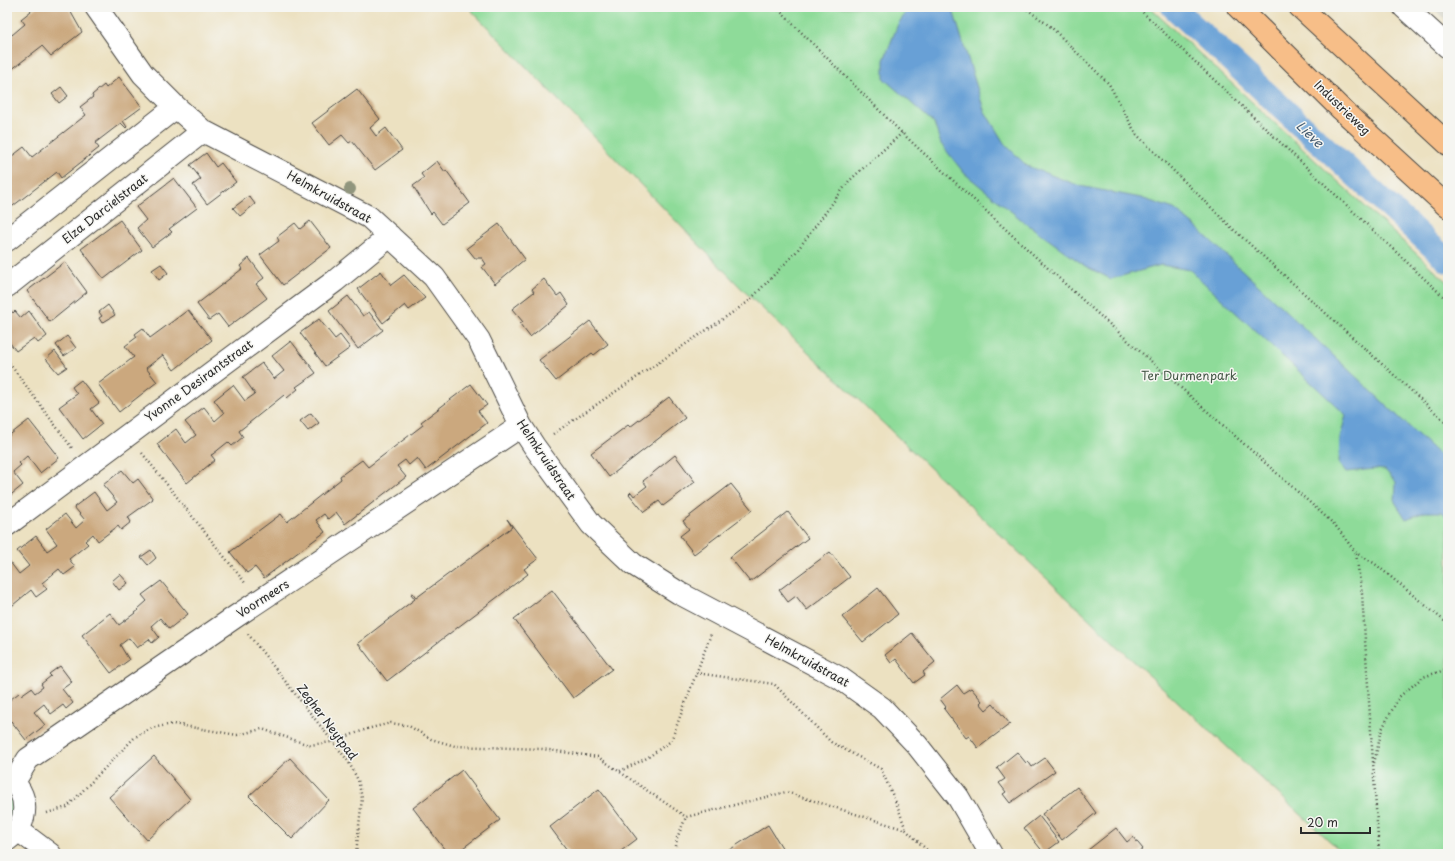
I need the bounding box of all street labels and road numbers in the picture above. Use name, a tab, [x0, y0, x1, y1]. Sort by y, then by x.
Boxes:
street label: Industrieweg	[1310, 76, 1375, 139]
street label: Helmkruidstraat	[284, 165, 375, 227]
street label: Elza Darcielstraat	[58, 169, 151, 247]
street label: Yvonne Desirantstraat	[141, 335, 256, 426]
street label: Helmkruidstraat	[513, 415, 581, 504]
street label: Voormeers	[233, 574, 293, 622]
street label: Helmkruidstraat	[762, 629, 853, 691]
street label: Zegher Neytpad	[293, 680, 363, 764]

